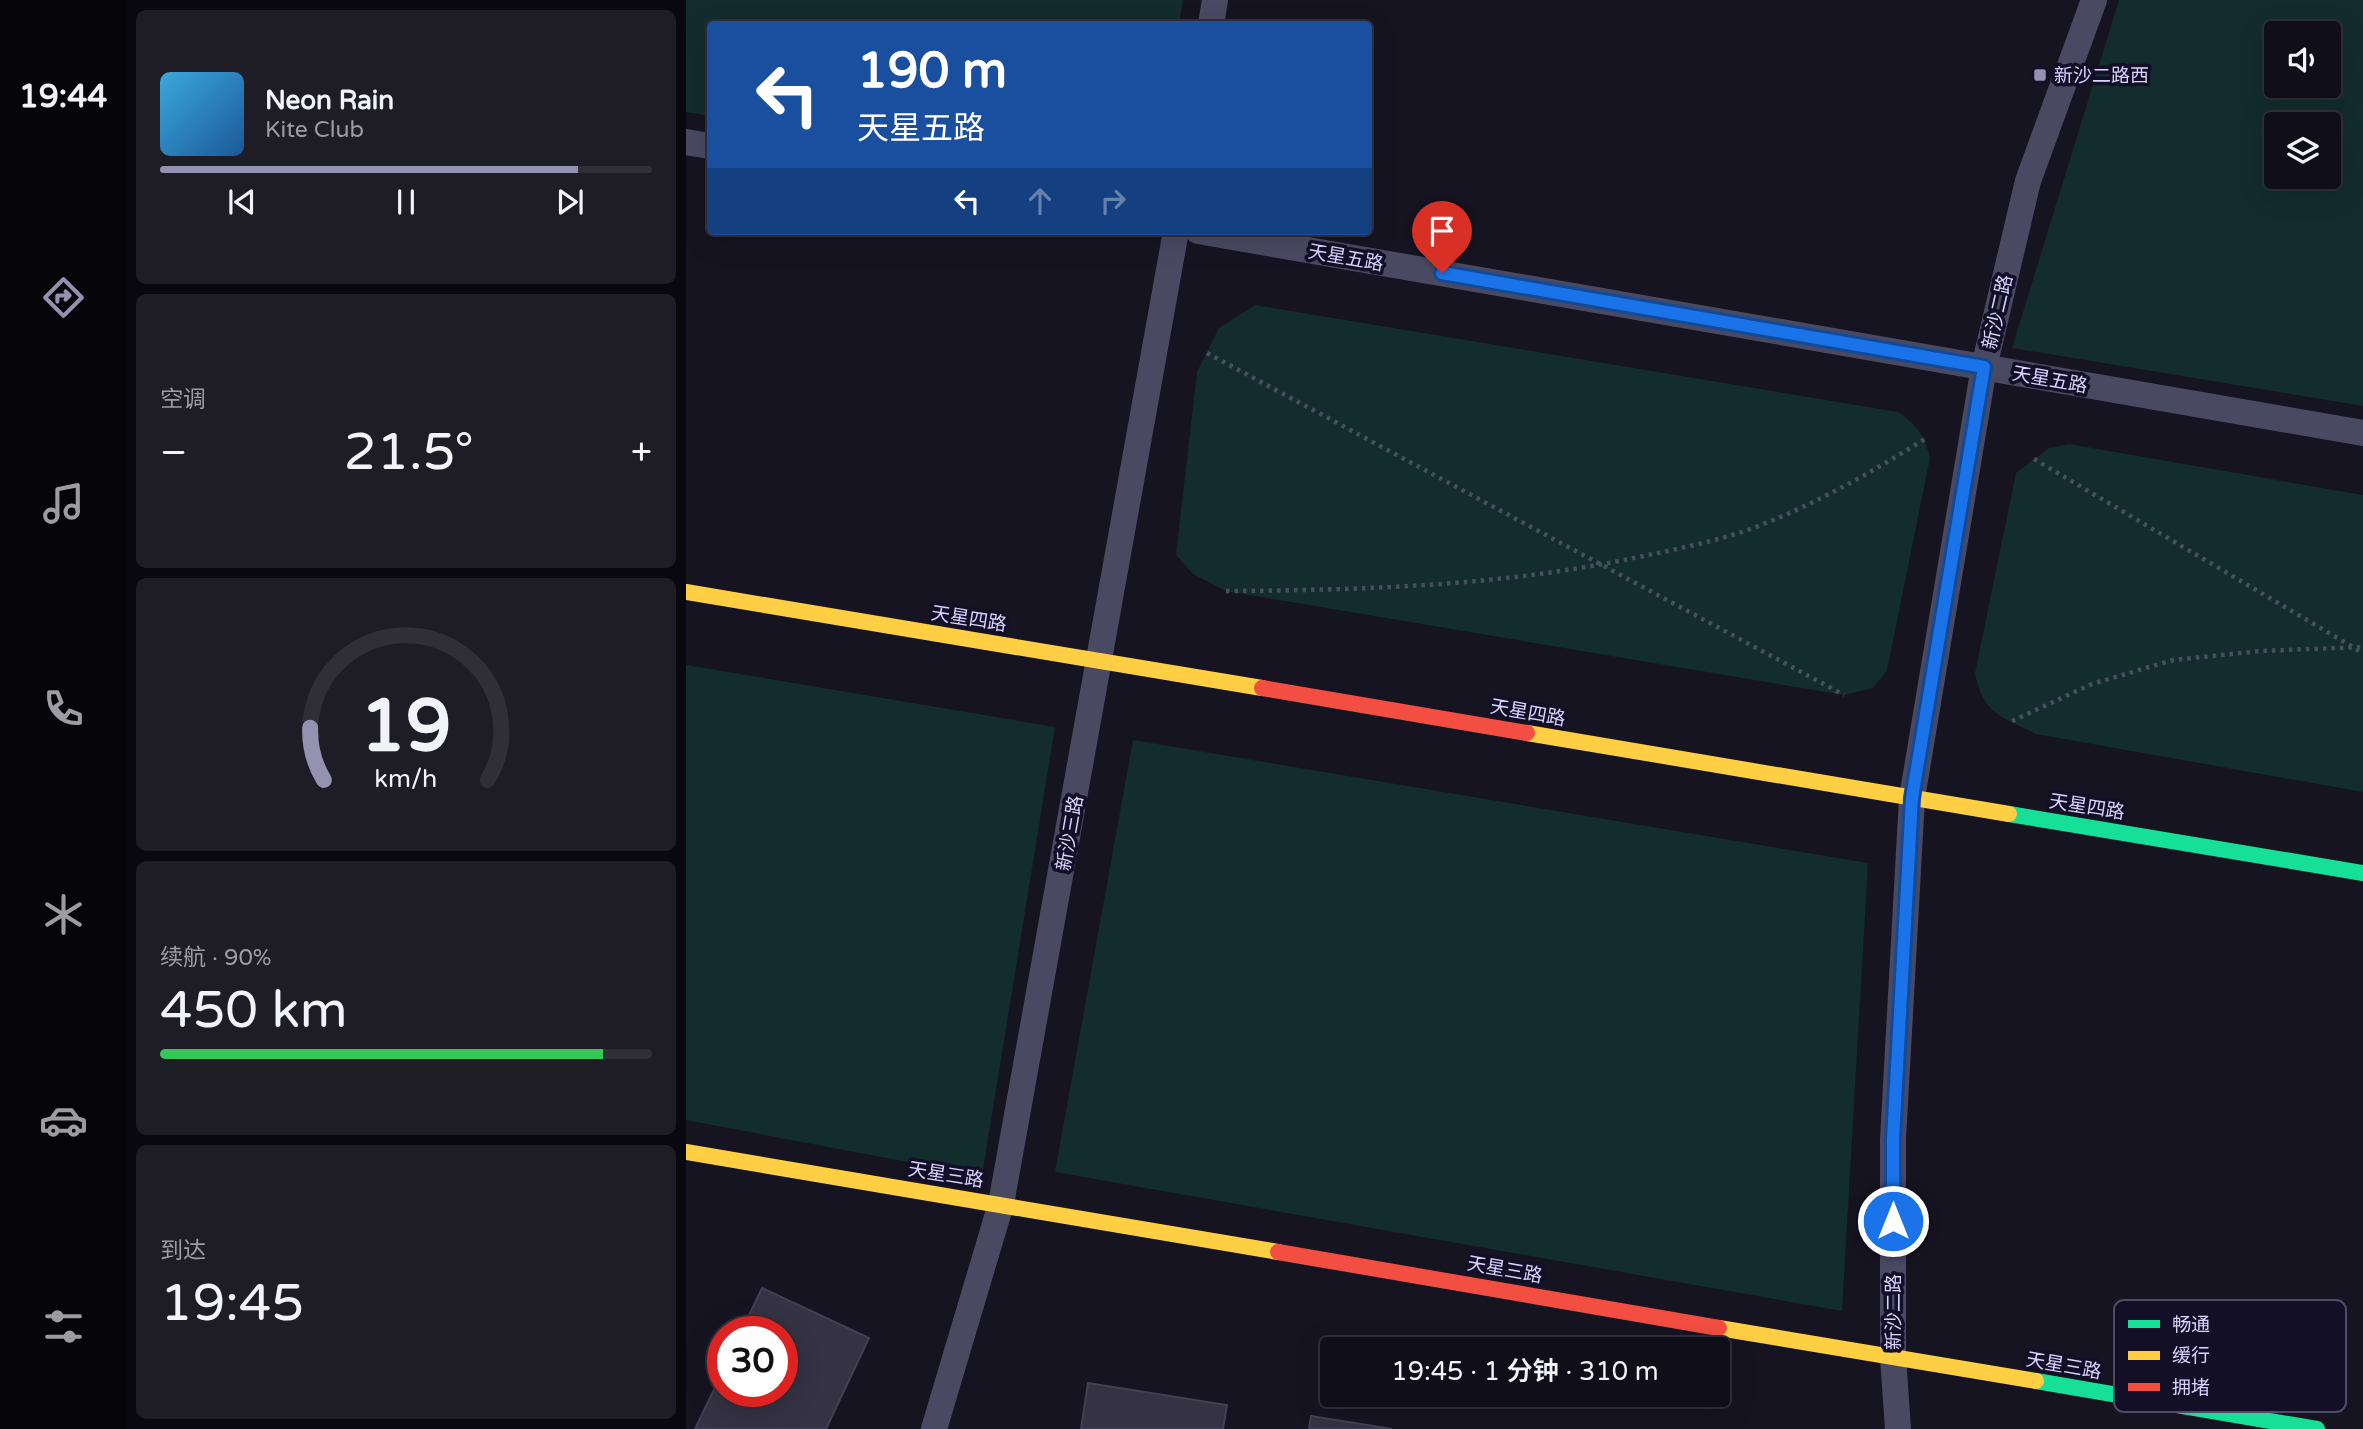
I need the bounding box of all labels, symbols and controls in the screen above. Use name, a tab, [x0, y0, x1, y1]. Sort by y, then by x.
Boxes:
map controls	[2264, 21, 2341, 189]
button: sound	[2264, 21, 2341, 98]
text: 190 m	[857, 42, 1007, 101]
icon: left	[742, 49, 833, 140]
place label: 新沙二路西	[2054, 65, 2149, 87]
marker: 新沙二路西	[2032, 67, 2048, 83]
text: 19:44	[19, 78, 107, 116]
text: Neon Rain	[265, 85, 394, 116]
text: 天星五路	[857, 110, 985, 148]
button: layers	[2264, 112, 2341, 189]
text: Kite Club	[265, 116, 364, 144]
icon: left	[948, 182, 986, 220]
icon: ahead	[1021, 182, 1059, 220]
icon: right	[1094, 182, 1132, 220]
icon: previous	[223, 183, 261, 221]
icon: pause	[387, 183, 425, 221]
icon: next	[551, 183, 589, 221]
pin	[1412, 201, 1472, 273]
icon: arrive	[1423, 212, 1461, 250]
street label: 天星五路	[1306, 241, 1385, 275]
icon: directions	[39, 273, 88, 322]
street label: 新沙二路	[1979, 273, 2017, 352]
street label: 天星五路	[2010, 363, 2089, 397]
text: 空调	[160, 386, 206, 414]
text: 21.5°	[344, 421, 474, 484]
text: −	[160, 430, 187, 476]
text: +	[631, 430, 652, 476]
icon: music	[39, 479, 88, 528]
street label: 天星四路	[930, 602, 1008, 636]
icon: phone	[39, 684, 88, 733]
text: 19	[360, 684, 452, 772]
street label: 天星四路	[1488, 696, 1567, 730]
text: km/h	[375, 764, 437, 794]
street label: 天星四路	[2048, 790, 2126, 824]
street label: 新沙三路	[1053, 794, 1087, 873]
icon: climate	[39, 890, 88, 939]
text: 续航 · 90%	[160, 944, 272, 972]
text: 450 km	[160, 979, 348, 1042]
icon: car	[39, 1096, 88, 1145]
street label: 天星三路	[907, 1158, 985, 1192]
position arrow	[1856, 1184, 1930, 1258]
text: 到达	[160, 1237, 206, 1265]
street label: 天星三路	[1465, 1253, 1544, 1287]
text: 19:45	[160, 1272, 304, 1335]
street label: 新沙二路	[1883, 1274, 1905, 1350]
legend	[2114, 1300, 2346, 1412]
icon: filters	[39, 1302, 88, 1351]
text: 畅通	[2172, 1314, 2210, 1336]
speed limit sign: 30	[707, 1316, 798, 1407]
text: 缓行	[2172, 1345, 2210, 1367]
street label: 天星三路	[2024, 1349, 2103, 1383]
text: 19:45 · 1 分钟 · 310 m	[1391, 1356, 1659, 1387]
text: 拥堵	[2172, 1377, 2210, 1399]

